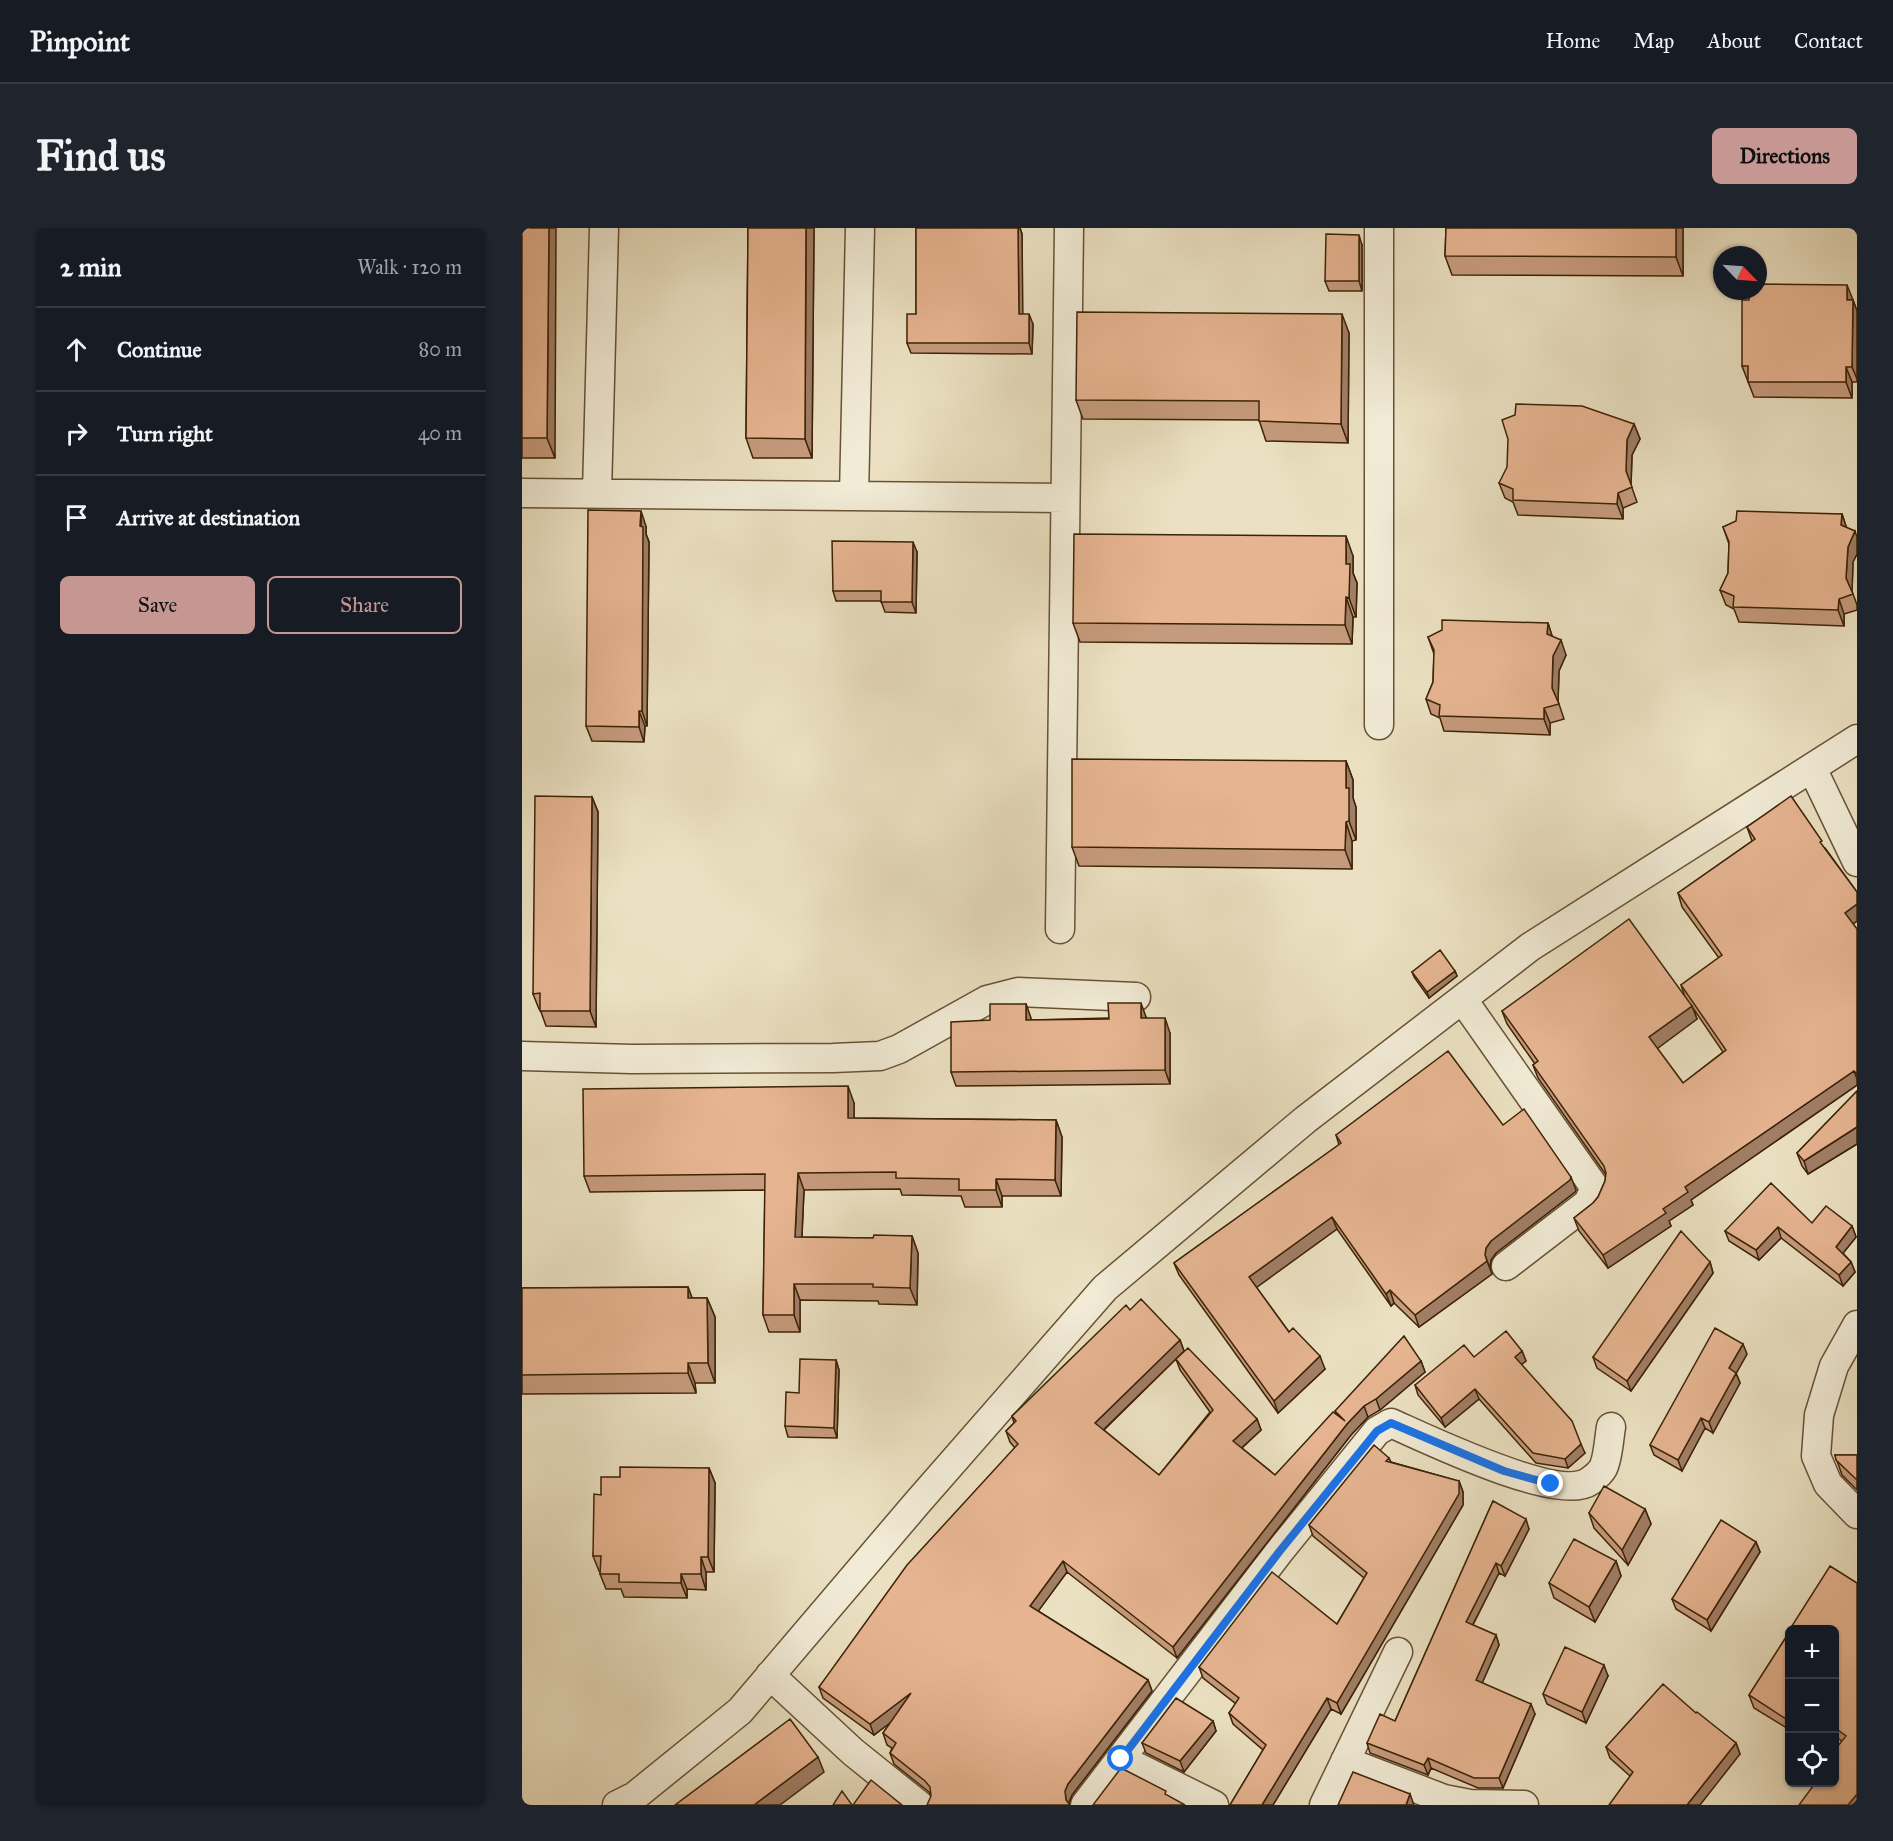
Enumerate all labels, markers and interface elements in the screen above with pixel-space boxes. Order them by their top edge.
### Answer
text: Pinpoint [30,24,130,59]
text: Home [1545,28,1600,54]
text: Map [1633,28,1674,54]
text: About [1707,28,1761,54]
text: Contact [1794,28,1863,54]
button: Directions [1712,128,1857,184]
text: Find us [36,130,166,182]
north arrow [1713,246,1767,300]
text: 2 min [60,251,121,283]
text: Walk · 120 m [357,255,462,279]
icon: ahead [60,333,93,366]
text: Continue [117,336,202,363]
text: 80 m [419,337,462,361]
icon: right [60,417,93,450]
text: Turn right [117,420,213,447]
text: 40 m [418,421,462,445]
icon: arrive [60,501,93,534]
text: Arrive at destination [117,504,300,531]
button: Save [60,576,255,634]
button: Share [267,576,462,634]
route end [1537,1470,1563,1496]
map controls [1785,1625,1839,1787]
button: + [1785,1625,1839,1679]
button: − [1785,1679,1839,1733]
button: locate [1785,1733,1839,1787]
route start [1107,1745,1133,1771]

